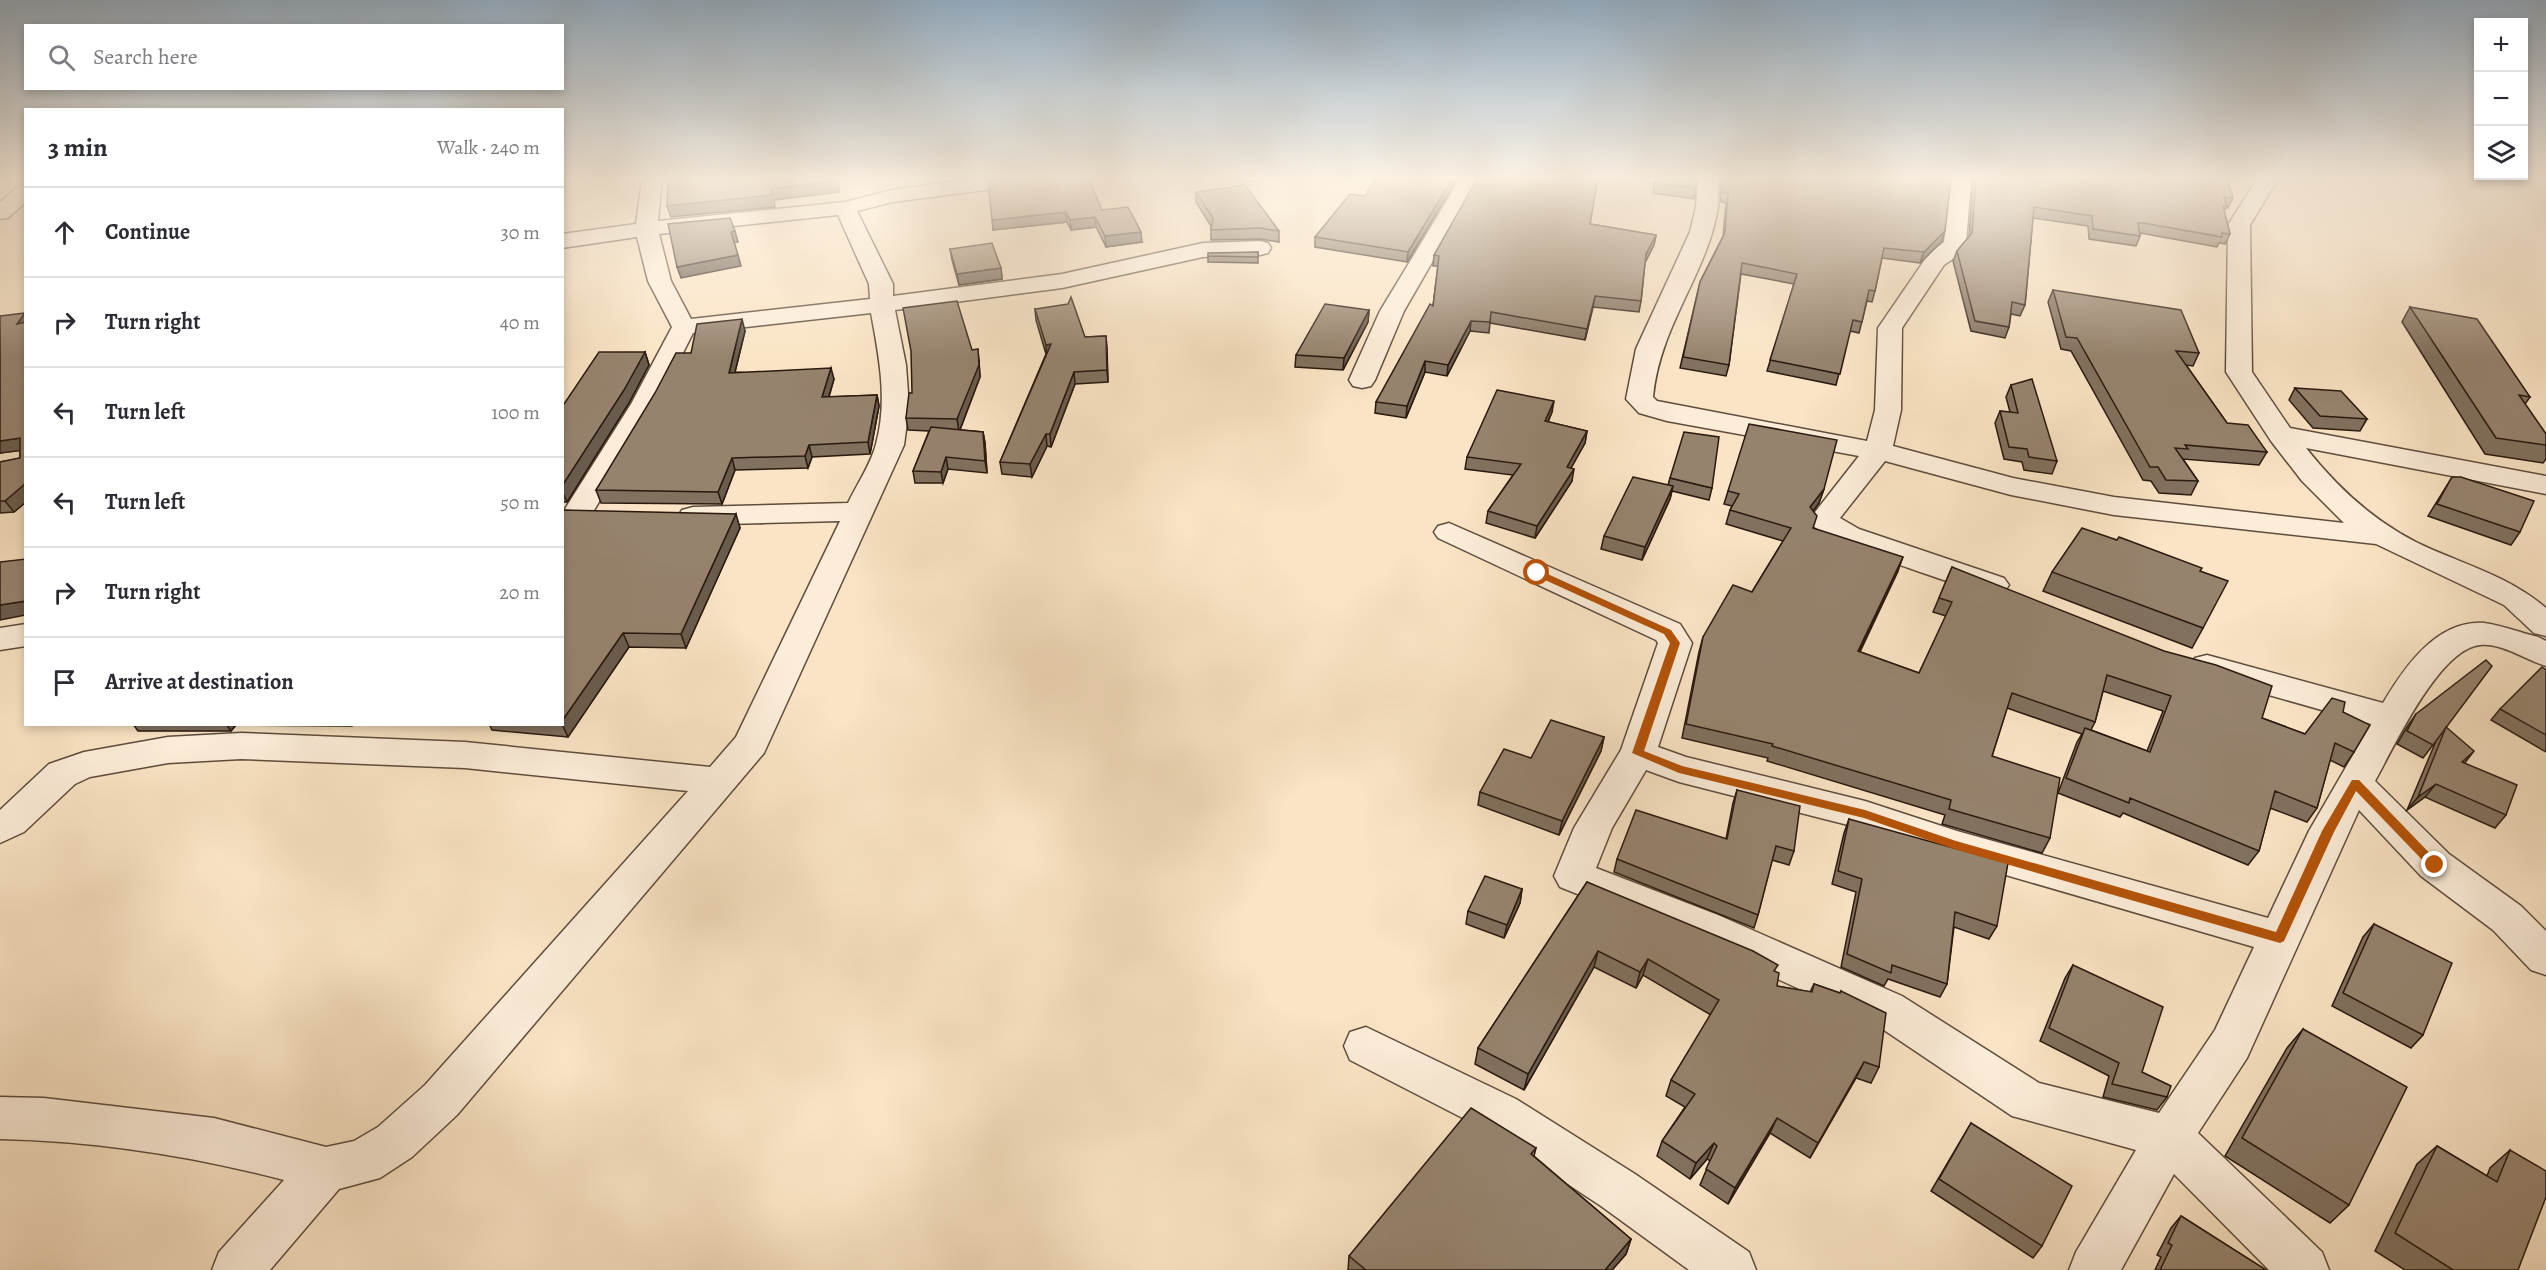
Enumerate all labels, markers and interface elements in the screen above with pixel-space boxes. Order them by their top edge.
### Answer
map controls [2474,18,2528,180]
button: + [2474,18,2528,72]
search box [24,24,564,90]
icon: search [45,41,78,74]
text: Search here [93,42,198,72]
button: − [2474,72,2528,126]
button: layers [2474,126,2528,180]
text: 3 min [48,130,108,165]
text: Walk · 240 m [437,134,540,161]
icon: ahead [48,216,81,249]
text: Continue [105,217,190,247]
text: 30 m [500,219,540,246]
icon: right [48,306,81,339]
text: Turn right [105,307,201,337]
text: 40 m [500,309,540,336]
icon: left [48,396,81,429]
text: Turn left [105,397,185,427]
text: 100 m [491,399,540,426]
icon: left [48,486,81,519]
text: Turn left [105,487,185,517]
text: 50 m [500,489,540,516]
route start [1523,559,1549,585]
icon: right [48,576,81,609]
text: Turn right [105,577,201,607]
text: 20 m [499,579,540,606]
icon: arrive [48,666,81,699]
text: Arrive at destination [105,667,294,697]
route end [2421,851,2447,877]

